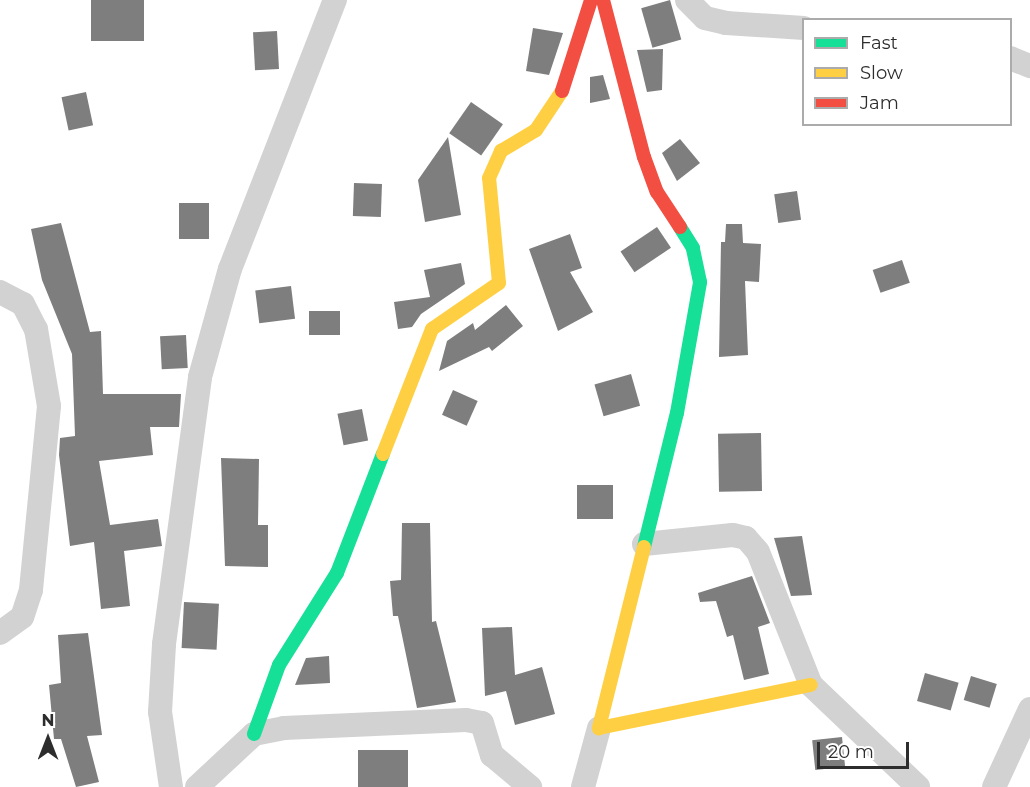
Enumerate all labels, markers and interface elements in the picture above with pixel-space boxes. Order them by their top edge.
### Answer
legend [802,18,1012,126]
text: Fast [860,32,898,54]
text: Slow [860,62,903,84]
text: Jam [860,92,899,114]
north arrow [18,709,78,769]
text: N [42,711,54,730]
scale bar [820,730,912,768]
text: 20 m [828,741,874,763]

